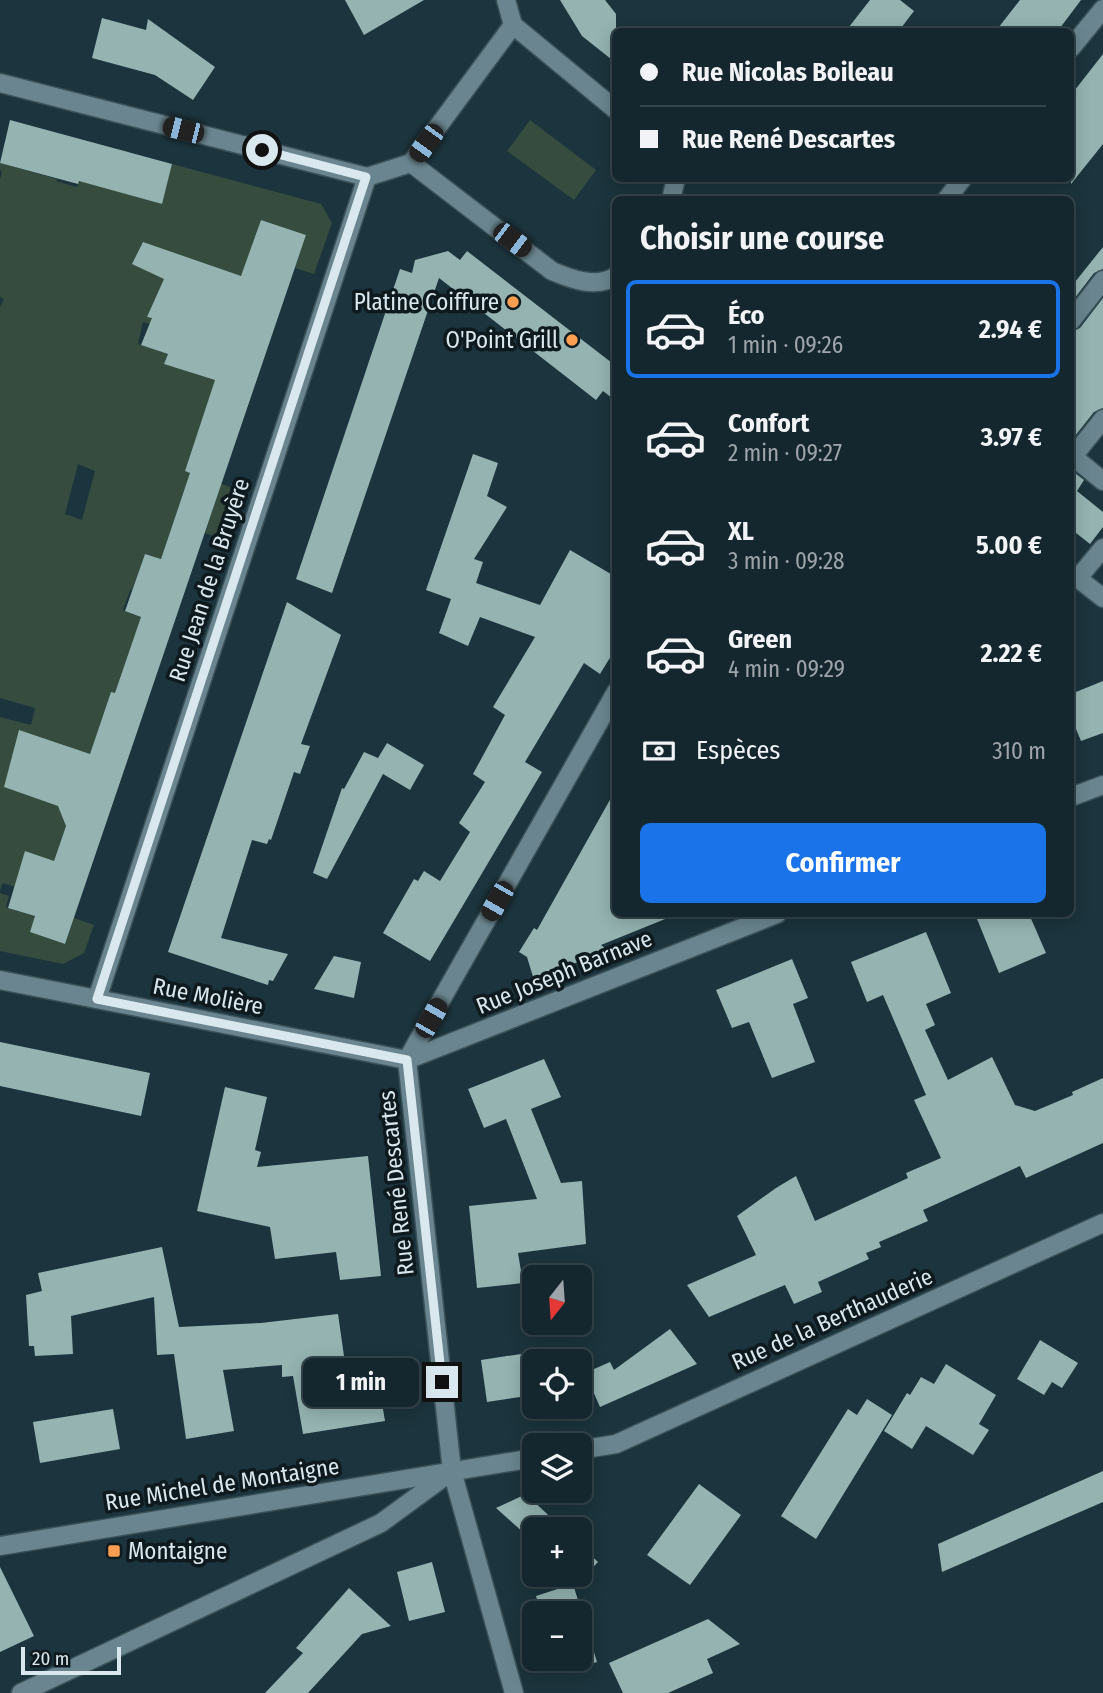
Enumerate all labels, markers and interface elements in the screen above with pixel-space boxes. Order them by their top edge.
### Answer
text: Rue Nicolas Boileau [682,57,894,88]
car [161,115,206,145]
car [406,120,447,166]
text: Rue René Descartes [682,124,895,155]
route start [246,134,278,166]
car [489,219,536,261]
text: Choisir une course [640,219,884,257]
place label: Platine Coiffure [354,288,499,316]
marker: Platine Coiffure [505,294,521,310]
icon: car [644,298,707,361]
text: Éco [728,300,765,331]
text: 2.94 € [979,314,1042,345]
place label: O'Point Grill [445,326,558,354]
text: 1 min · 09:26 [728,331,843,359]
marker: O'Point Grill [564,332,580,348]
icon: car [644,406,707,469]
text: Confort [728,408,809,439]
text: 3.97 € [981,422,1042,453]
text: 2 min · 09:27 [728,439,842,467]
street label: Rue Jean de la Bruyère [163,475,255,685]
icon: car [644,514,707,577]
text: XL [728,516,754,547]
text: 5.00 € [976,530,1042,561]
text: 3 min · 09:28 [728,547,845,575]
icon: car [644,622,707,685]
text: Green [728,624,792,655]
text: 2.22 € [981,638,1042,669]
text: 4 min · 09:29 [728,655,845,683]
icon: cash [640,732,678,770]
text: Espèces [696,735,780,766]
text: 310 m [992,737,1046,765]
button: Confirmer [640,823,1046,903]
car [478,878,517,924]
street label: Rue Joseph Barnave [472,924,656,1020]
street label: Rue Molière [150,972,266,1020]
car [412,995,451,1041]
street label: Rue René Descartes [372,1089,420,1277]
street label: Rue de la Berthauderie [727,1262,937,1376]
north arrow [522,1265,592,1335]
map controls [522,1265,592,1671]
button: locate [522,1349,592,1419]
callout: 1 min [302,1358,418,1406]
route end [426,1366,458,1398]
text: 1 min [336,1368,386,1396]
button: layers [522,1433,592,1503]
street label: Rue Michel de Montaigne [103,1452,341,1516]
button: + [522,1517,592,1587]
place label: Montaigne [128,1537,227,1565]
marker: Montaigne [106,1543,122,1559]
button: − [522,1601,592,1671]
scale bar [21,1644,121,1676]
text: 20 m [32,1647,69,1670]

